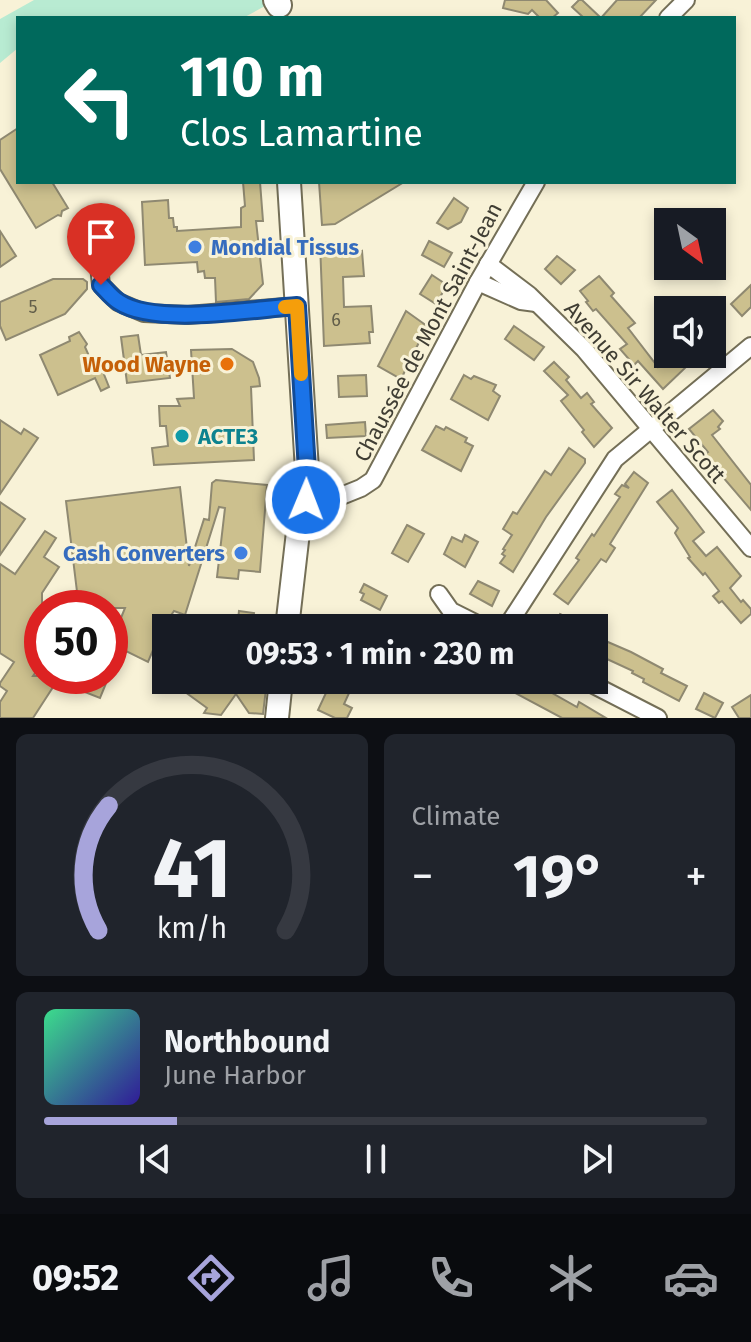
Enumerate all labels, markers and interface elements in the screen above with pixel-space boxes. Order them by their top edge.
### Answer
text: 110 m [180,44,324,111]
icon: left [48,48,152,152]
text: Clos Lamartine [180,112,423,156]
street label: Chaussée de Mont Saint-Jean [348,198,508,466]
pin [67,203,135,285]
north arrow [654,208,726,280]
map controls [654,208,726,368]
icon: arrive [79,215,123,259]
place label: Mondial Tissus [211,234,360,261]
marker: Mondial Tissus [186,238,204,256]
house number: 5 [28,296,38,318]
street label: Avenue Sir Walter Scott [559,296,731,488]
button: sound [654,296,726,368]
house number: 6 [331,309,341,331]
place label: Wood Wayne [83,351,211,378]
marker: Wood Wayne [218,355,236,373]
place label: ACTE3 [197,423,258,450]
marker: ACTE3 [173,427,191,445]
position arrow [264,458,348,542]
place label: Cash Converters [63,540,225,567]
marker: Cash Converters [232,544,250,562]
speed limit sign: 50 [24,590,128,694]
text: 09:53 · 1 min · 230 m [246,636,514,672]
text: Climate [412,801,500,832]
text: 41 [152,819,232,919]
text: 19° [513,841,606,913]
text: − [412,850,434,903]
text: + [685,850,707,903]
text: km/h [156,911,227,946]
text: Northbound [164,1024,330,1060]
text: June Harbor [164,1060,306,1091]
icon: previous [133,1137,177,1181]
icon: pause [354,1137,398,1181]
icon: next [575,1137,619,1181]
icon: directions [183,1250,239,1306]
icon: music [303,1250,359,1306]
icon: phone [423,1250,479,1306]
icon: climate [543,1250,599,1306]
icon: car [663,1250,719,1306]
text: 09:52 [32,1256,119,1300]

